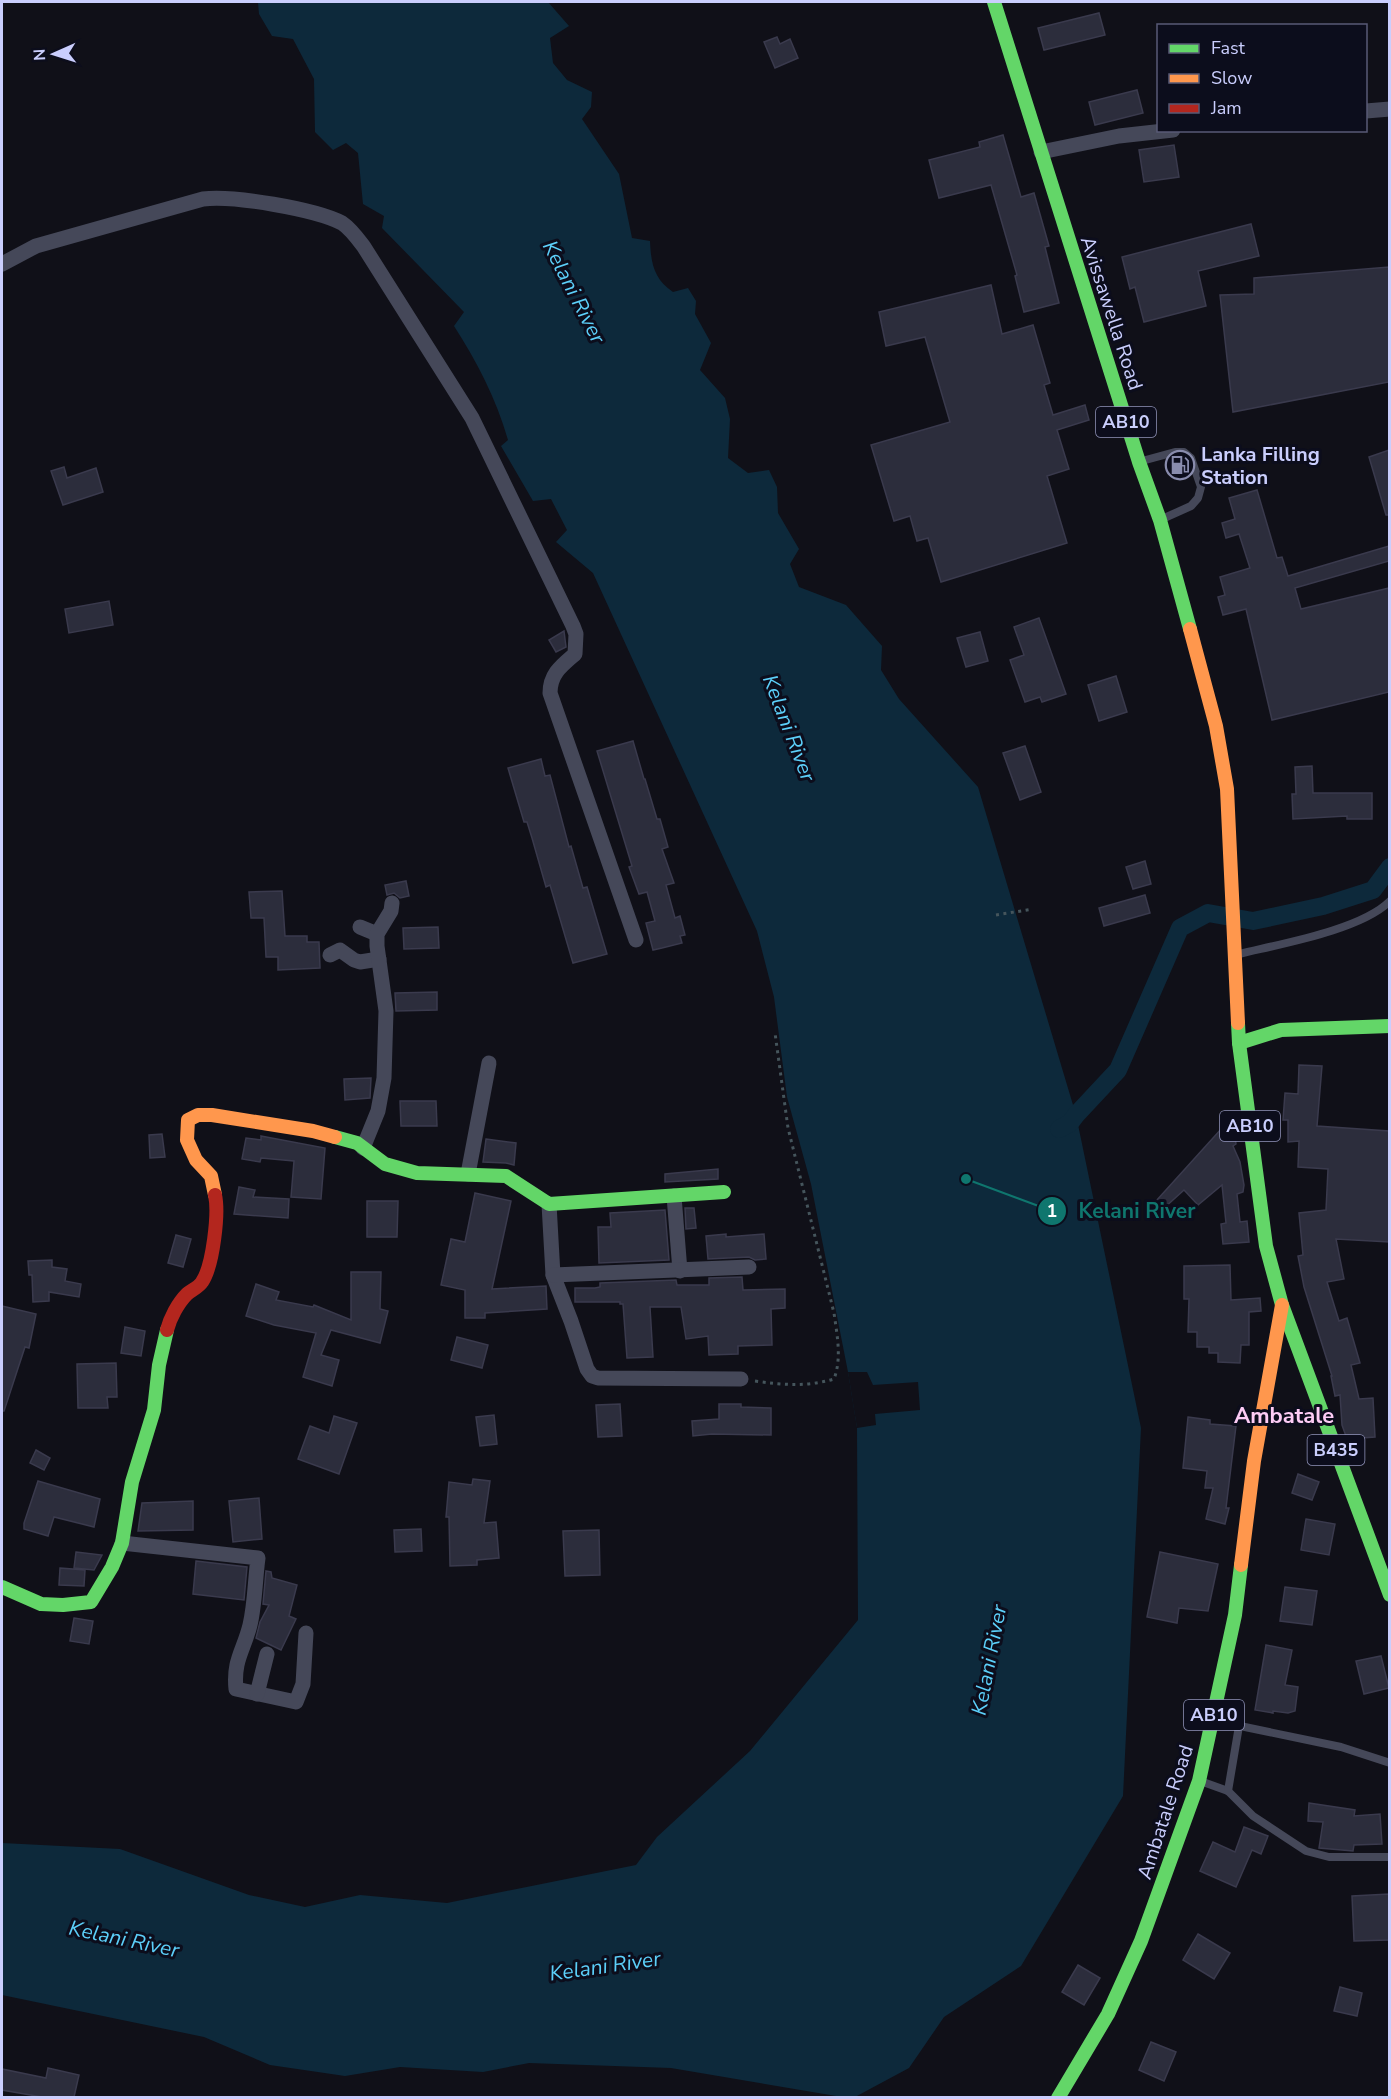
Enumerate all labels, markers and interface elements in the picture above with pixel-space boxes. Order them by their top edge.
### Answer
north arrow [24,24,84,84]
legend [1157,24,1367,132]
text: Fast [1211,36,1246,60]
text: N [29,48,51,61]
text: Slow [1211,66,1252,90]
text: Jam [1210,96,1242,120]
street label: Avissawella Road [1074,233,1149,393]
water label: Kelani River [536,236,612,349]
road number: AB10 [1096,407,1156,437]
place label: Lanka Filling Station [1201,441,1320,491]
fuel station icon: Lanka Filling Station [1164,449,1196,481]
water label: Kelani River [756,671,822,786]
road number: AB10 [1220,1111,1280,1141]
callout: Kelani River [1037,1191,1208,1230]
text: Kelani River [1079,1197,1196,1225]
text: 1 [1047,1199,1057,1223]
district label: Ambatale [1234,1401,1334,1431]
road number: B435 [1308,1435,1364,1465]
water label: Kelani River [965,1602,1014,1718]
road number: AB10 [1184,1700,1244,1730]
street label: Ambatale Road [1131,1742,1200,1883]
water label: Kelani River [66,1914,182,1964]
water label: Kelani River [548,1944,663,1988]

